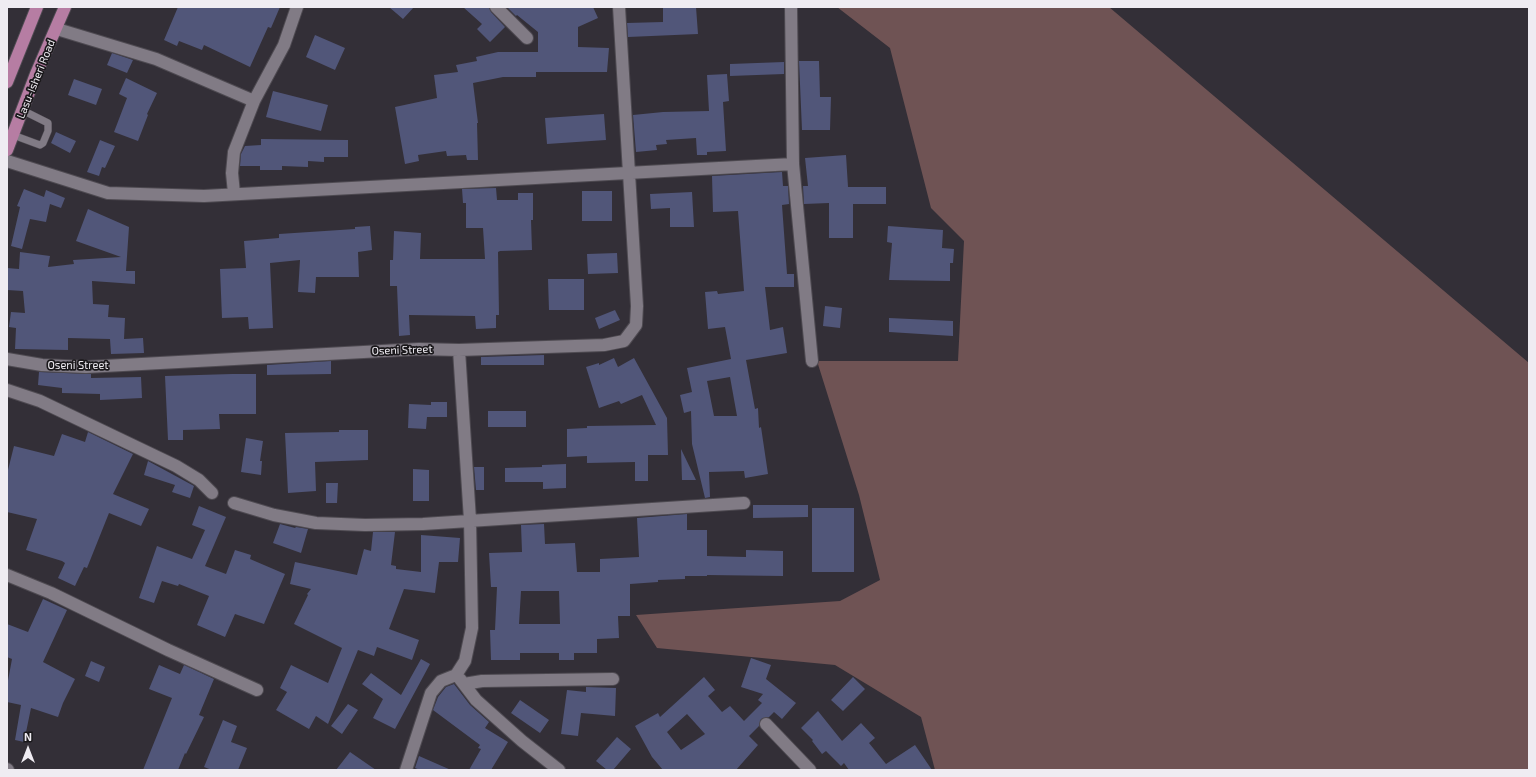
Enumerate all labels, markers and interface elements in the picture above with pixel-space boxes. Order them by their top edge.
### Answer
street label: Lasu-Isheri Road [14,38,58,120]
street label: Oseni Street [371,342,433,358]
street label: Oseni Street [48,358,108,372]
north arrow [8,729,48,769]
text: N [24,730,32,743]

